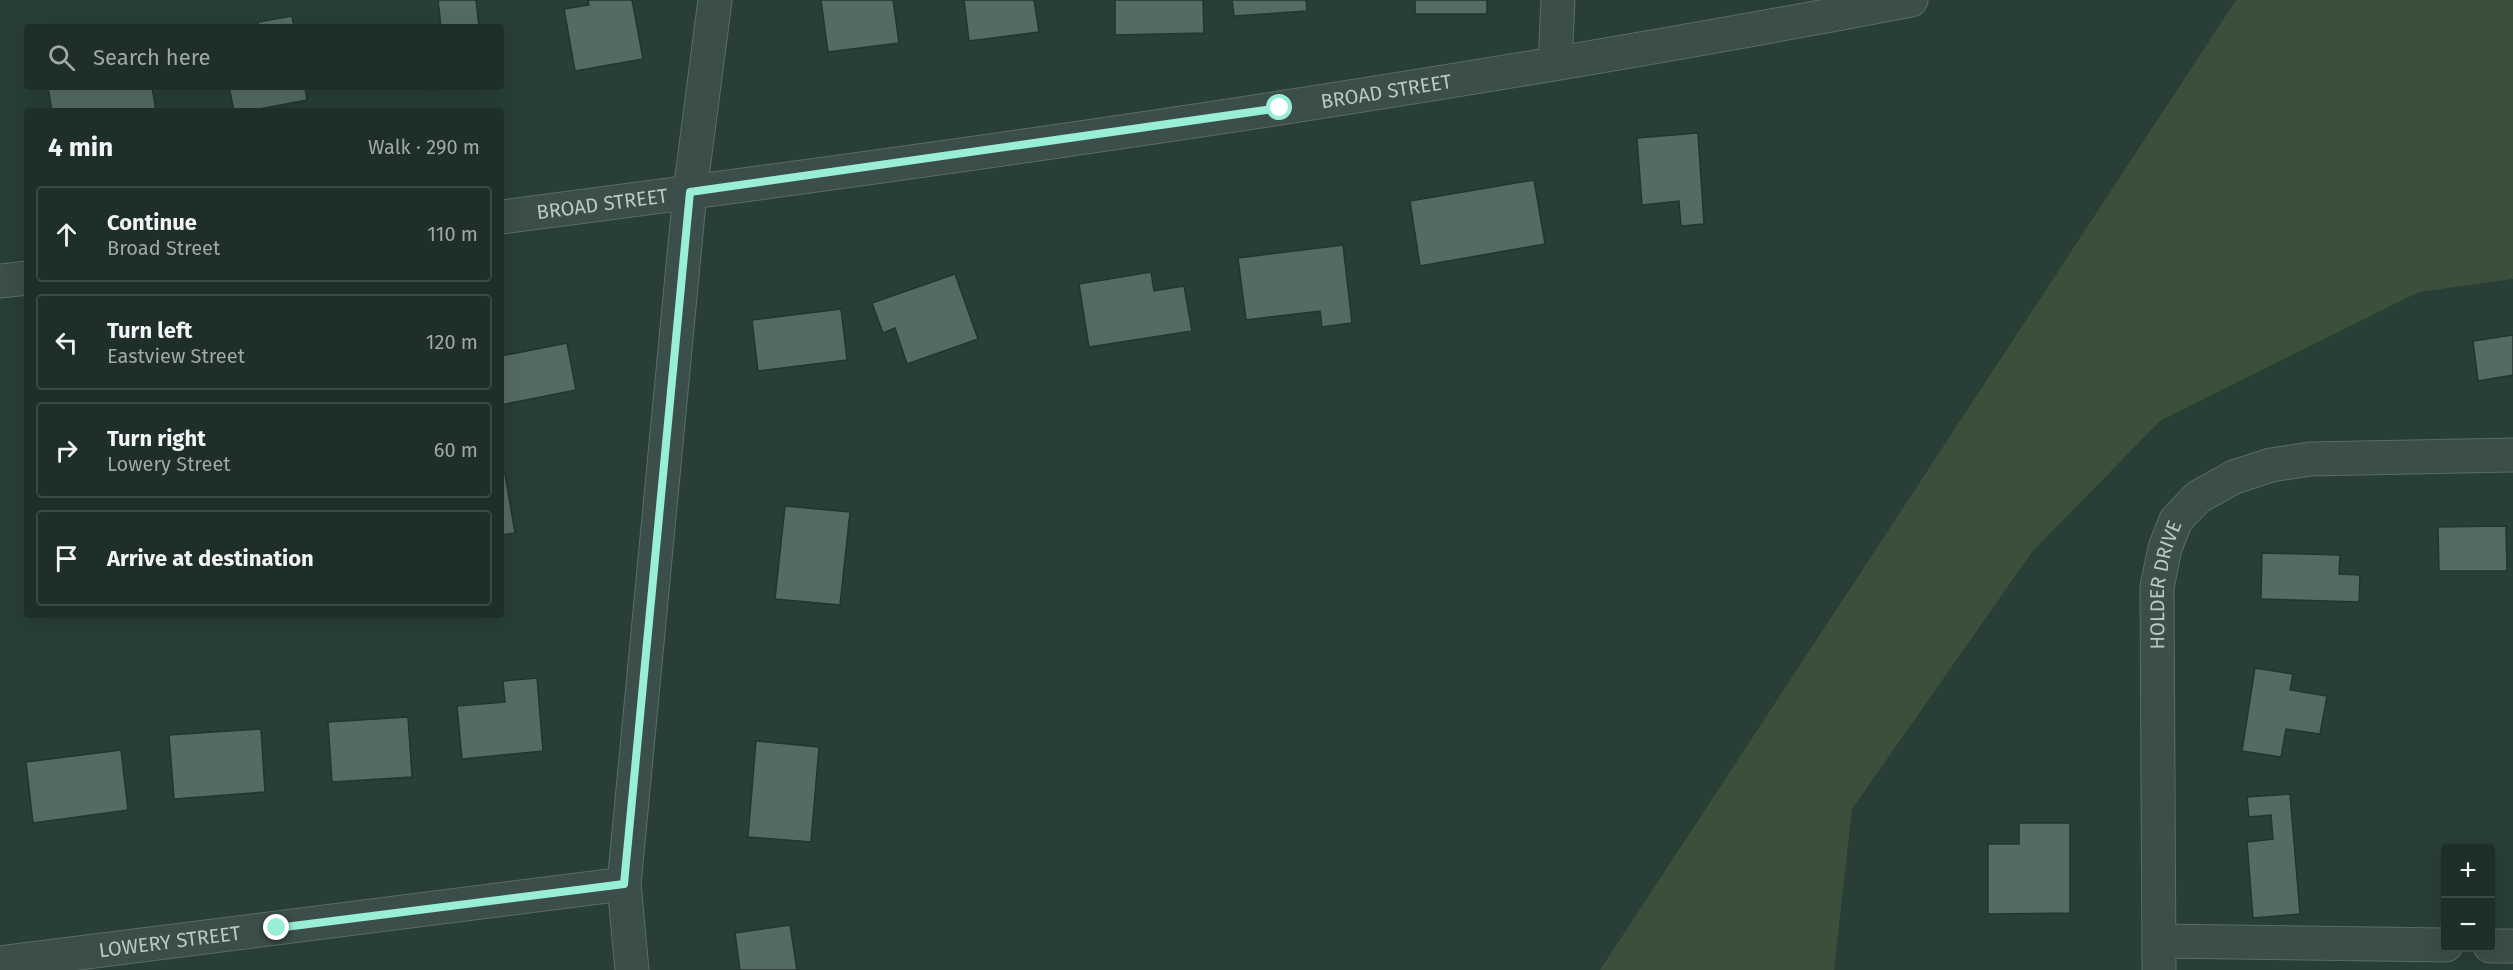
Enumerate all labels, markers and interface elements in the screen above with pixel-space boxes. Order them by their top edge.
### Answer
search box [24,24,504,90]
icon: search [45,41,78,74]
text: Search here [93,44,211,71]
street label: BROAD STREET [1319,69,1454,114]
route start [1266,94,1292,120]
text: 4 min [48,132,113,163]
text: Walk · 290 m [368,135,480,159]
street label: BROAD STREET [535,183,670,224]
text: Continue [107,209,197,236]
icon: ahead [50,218,83,251]
text: 110 m [427,222,478,246]
text: Broad Street [107,236,220,260]
text: Turn left [107,317,192,344]
icon: left [50,326,83,359]
text: 120 m [426,330,478,354]
text: Eastview Street [107,344,245,368]
text: Turn right [107,425,206,452]
icon: right [50,434,83,467]
text: 60 m [434,438,478,462]
text: Lowery Street [107,452,231,476]
street label: HOLDER DRIVE [2145,517,2187,650]
icon: arrive [50,542,83,575]
text: Arrive at destination [107,545,314,572]
map controls [2441,844,2495,952]
button: + [2441,844,2495,898]
button: − [2441,898,2495,952]
route end [263,914,289,940]
street label: LOWERY STREET [97,921,243,962]

